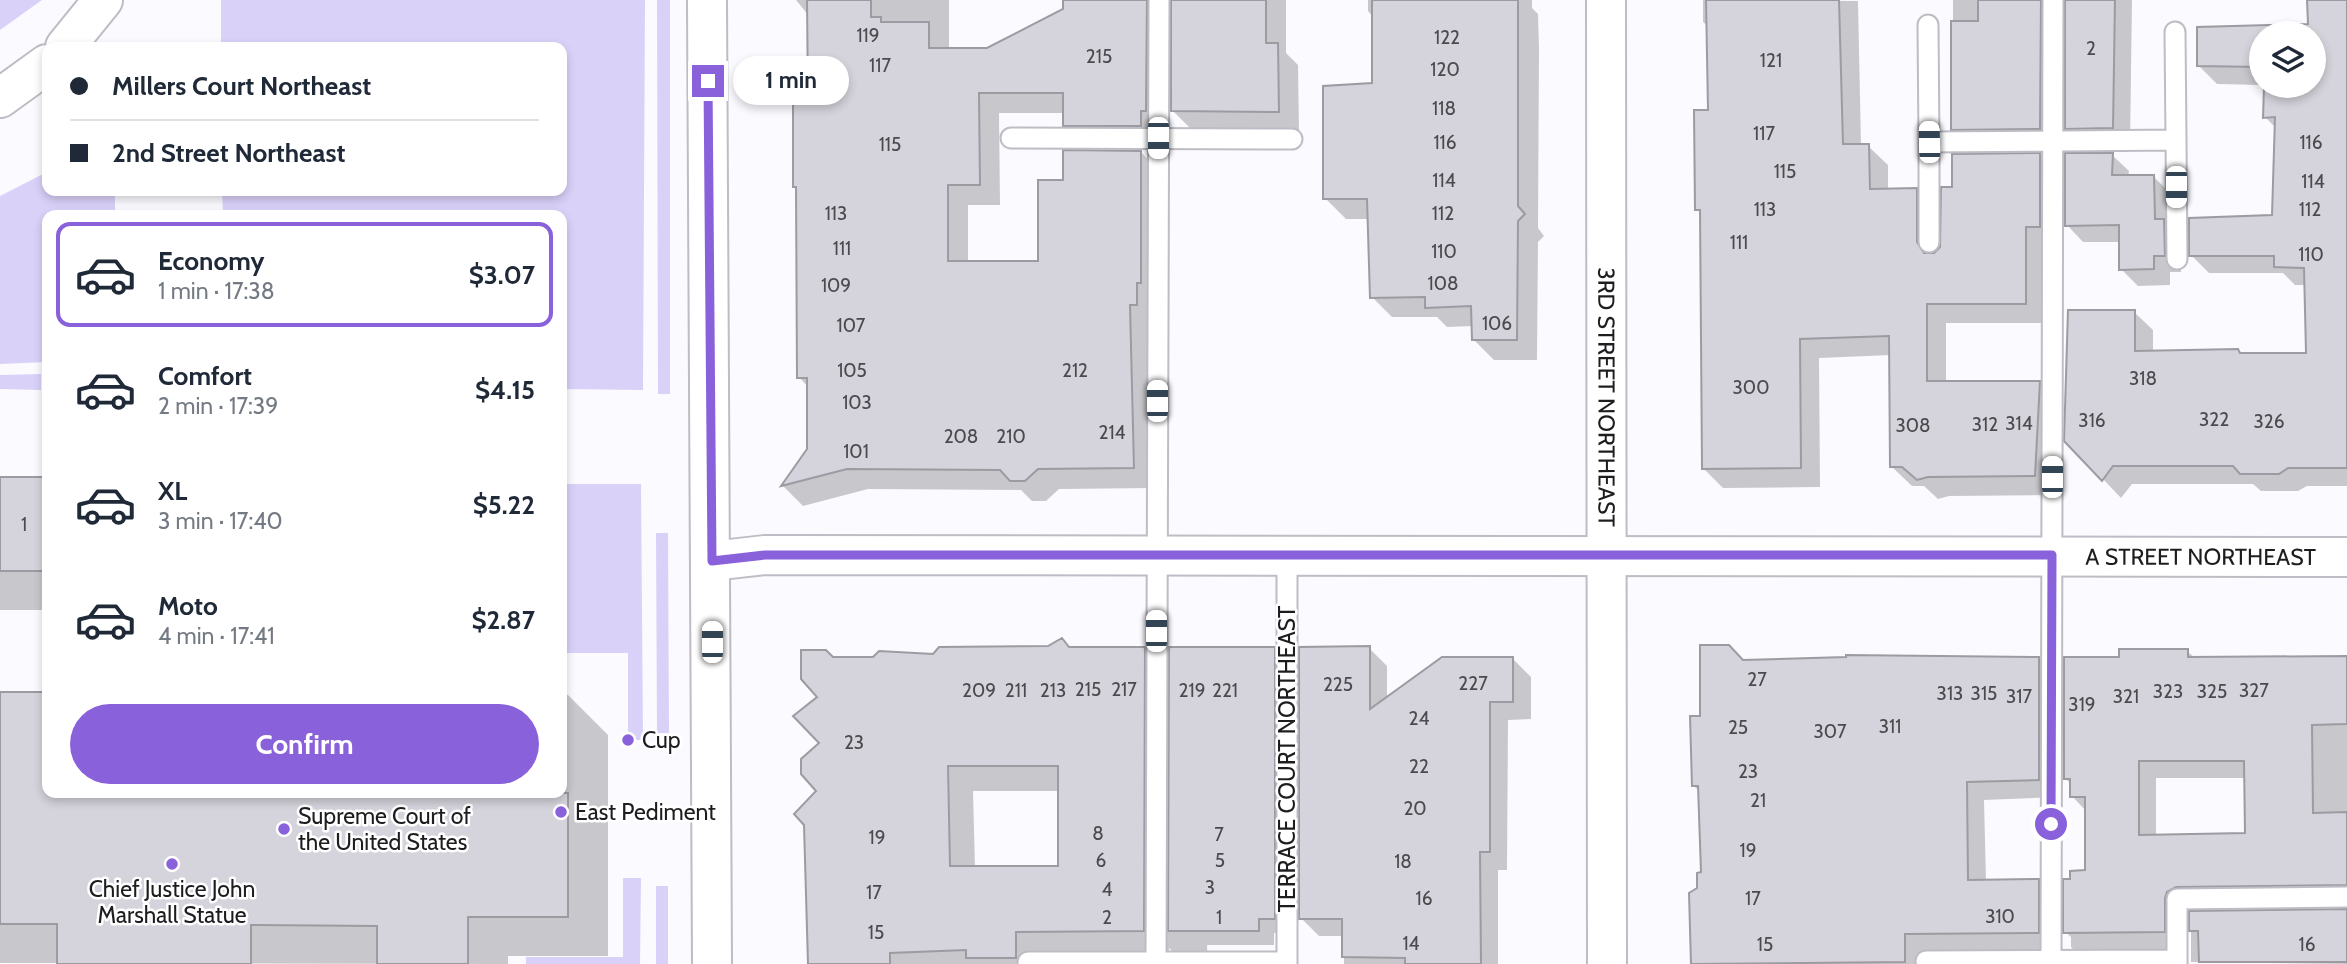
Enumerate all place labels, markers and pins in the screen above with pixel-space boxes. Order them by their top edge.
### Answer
place label: Cup [642,726,681,754]
marker: Cup [620,732,636,748]
place label: East Pediment [575,798,716,826]
place label: Supreme Court of the United States [298,802,471,856]
marker: East Pediment [553,804,569,820]
marker: Supreme Court of the United States [276,821,292,837]
marker: Chief Justice John Marshall Statue [164,856,180,872]
place label: Chief Justice John Marshall Statue [89,875,255,929]

